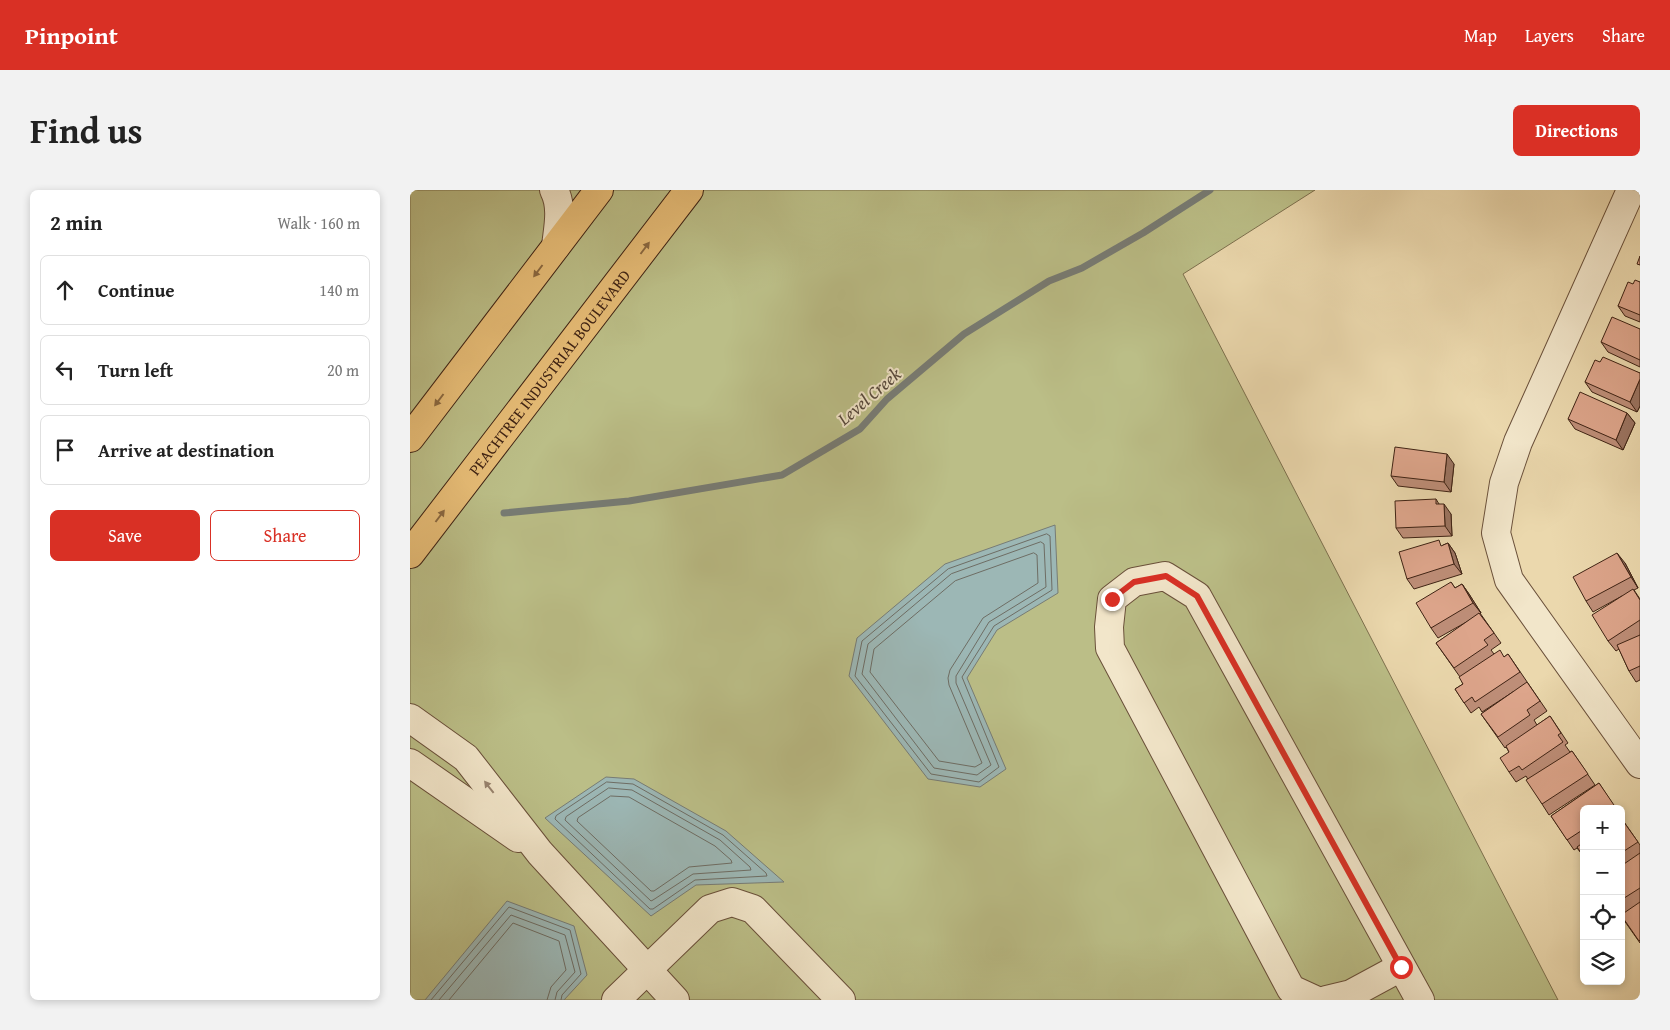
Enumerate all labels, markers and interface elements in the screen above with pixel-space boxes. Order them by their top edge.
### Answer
text: Pinpoint [25,18,118,53]
text: Map [1464,22,1497,49]
text: Layers [1525,22,1574,49]
text: Share [1602,22,1645,49]
text: Find us [30,105,143,156]
button: Directions [1513,105,1640,156]
text: 2 min [50,207,102,238]
text: Walk · 160 m [277,211,360,235]
one-way arrow [639,242,650,255]
street label: PEACHTREE INDUSTRIAL BOULEVARD [463,264,636,480]
one-way arrow [533,264,543,278]
icon: ahead [51,276,79,304]
text: Continue [98,276,175,304]
text: 140 m [319,278,359,302]
icon: left [51,356,79,384]
text: Turn left [98,356,173,384]
text: 20 m [327,358,359,382]
water label: Level Creek [830,360,907,432]
one-way arrow [434,393,445,406]
icon: arrive [51,436,79,464]
text: Arrive at destination [98,436,274,464]
button: Save [50,510,200,561]
button: Share [210,510,360,561]
one-way arrow [434,510,445,523]
route end [1101,588,1124,611]
one-way arrow [483,781,494,794]
map controls [1580,805,1625,985]
button: + [1580,805,1625,850]
button: − [1580,850,1625,895]
button: locate [1580,895,1625,940]
button: layers [1580,940,1625,985]
route start [1390,956,1413,979]

